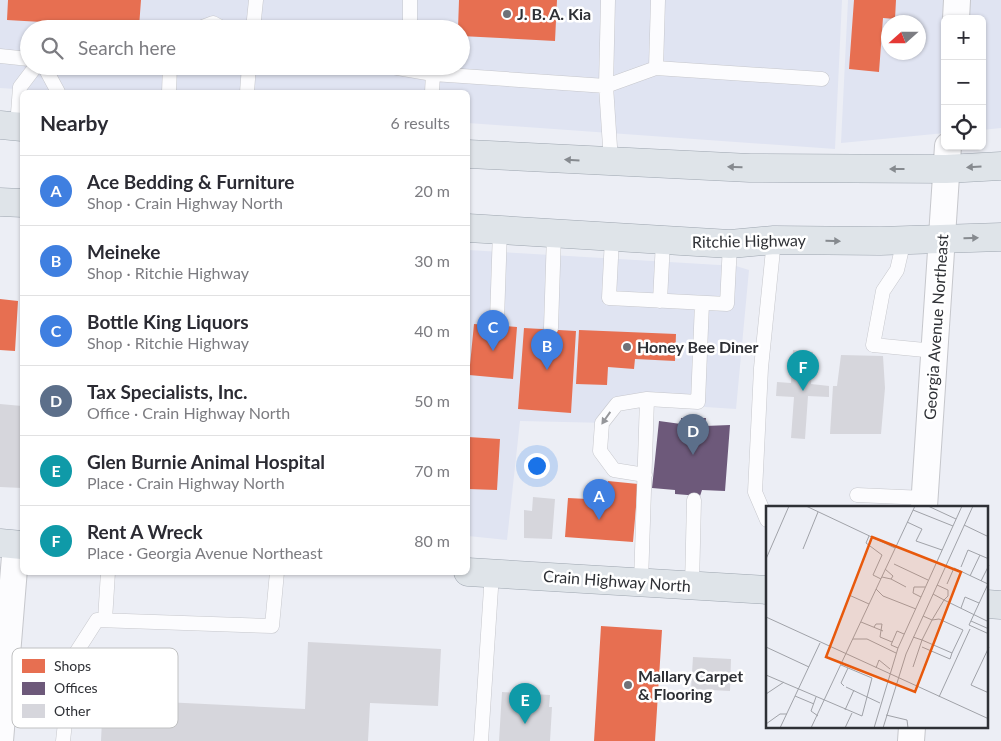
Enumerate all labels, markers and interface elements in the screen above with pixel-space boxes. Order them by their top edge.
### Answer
place label: J. B. A. Kia [517,4,591,23]
marker: J. B. A. Kia [501,8,513,20]
north arrow [881,15,926,60]
map controls [941,15,986,150]
button: + [941,15,986,60]
search box [20,20,470,75]
icon: search [38,34,66,62]
text: Search here [78,36,176,59]
button: − [941,60,986,105]
button: locate [941,105,986,150]
text: Nearby [40,110,108,135]
text: 6 results [390,113,450,132]
one-way arrow [564,156,580,164]
one-way arrow [727,163,743,171]
one-way arrow [965,164,981,172]
one-way arrow [889,165,905,173]
text: Ace Bedding & Furniture [87,170,295,193]
text: A [50,181,62,200]
text: 20 m [414,181,450,200]
text: Shop · Crain Highway North [87,193,283,212]
street label: Ritchie Highway [692,230,807,251]
street label: Georgia Avenue Northeast [920,233,951,420]
one-way arrow [964,233,980,241]
one-way arrow [825,237,841,245]
text: Meineke [87,240,160,263]
text: B [51,251,61,270]
text: 30 m [414,251,450,270]
text: Shop · Ritchie Highway [87,263,249,282]
text: Bottle King Liquors [87,310,249,333]
pin: C [477,310,509,351]
text: C [51,321,61,340]
text: 40 m [414,321,450,340]
pin: B [531,329,563,370]
text: Shop · Ritchie Highway [87,333,249,352]
place label: Honey Bee Diner [637,337,759,356]
marker: Honey Bee Diner [621,341,633,353]
pin: F [787,350,819,391]
text: Tax Specialists, Inc. [87,380,248,403]
text: D [50,391,62,410]
text: 50 m [414,391,450,410]
text: Office · Crain Highway North [87,403,290,422]
one-way arrow [601,411,611,425]
pin: D [677,414,709,455]
text: Glen Burnie Animal Hospital [87,450,325,473]
your location [524,453,550,479]
text: E [51,461,61,480]
text: 70 m [414,461,450,480]
text: Place · Crain Highway North [87,473,285,492]
pin: A [583,479,615,520]
inset map [766,506,988,728]
text: Rent A Wreck [87,520,203,543]
text: F [51,531,61,550]
text: 80 m [414,531,450,550]
text: Place · Georgia Avenue Northeast [87,543,323,562]
street label: Crain Highway North [543,566,692,595]
legend [12,648,178,728]
text: Shops [54,657,91,674]
place label: Mallary Carpet & Flooring [638,666,743,703]
text: Offices [54,679,98,696]
marker: Mallary Carpet & Flooring [622,679,634,691]
pin: E [509,683,541,724]
text: Other [54,702,91,719]

